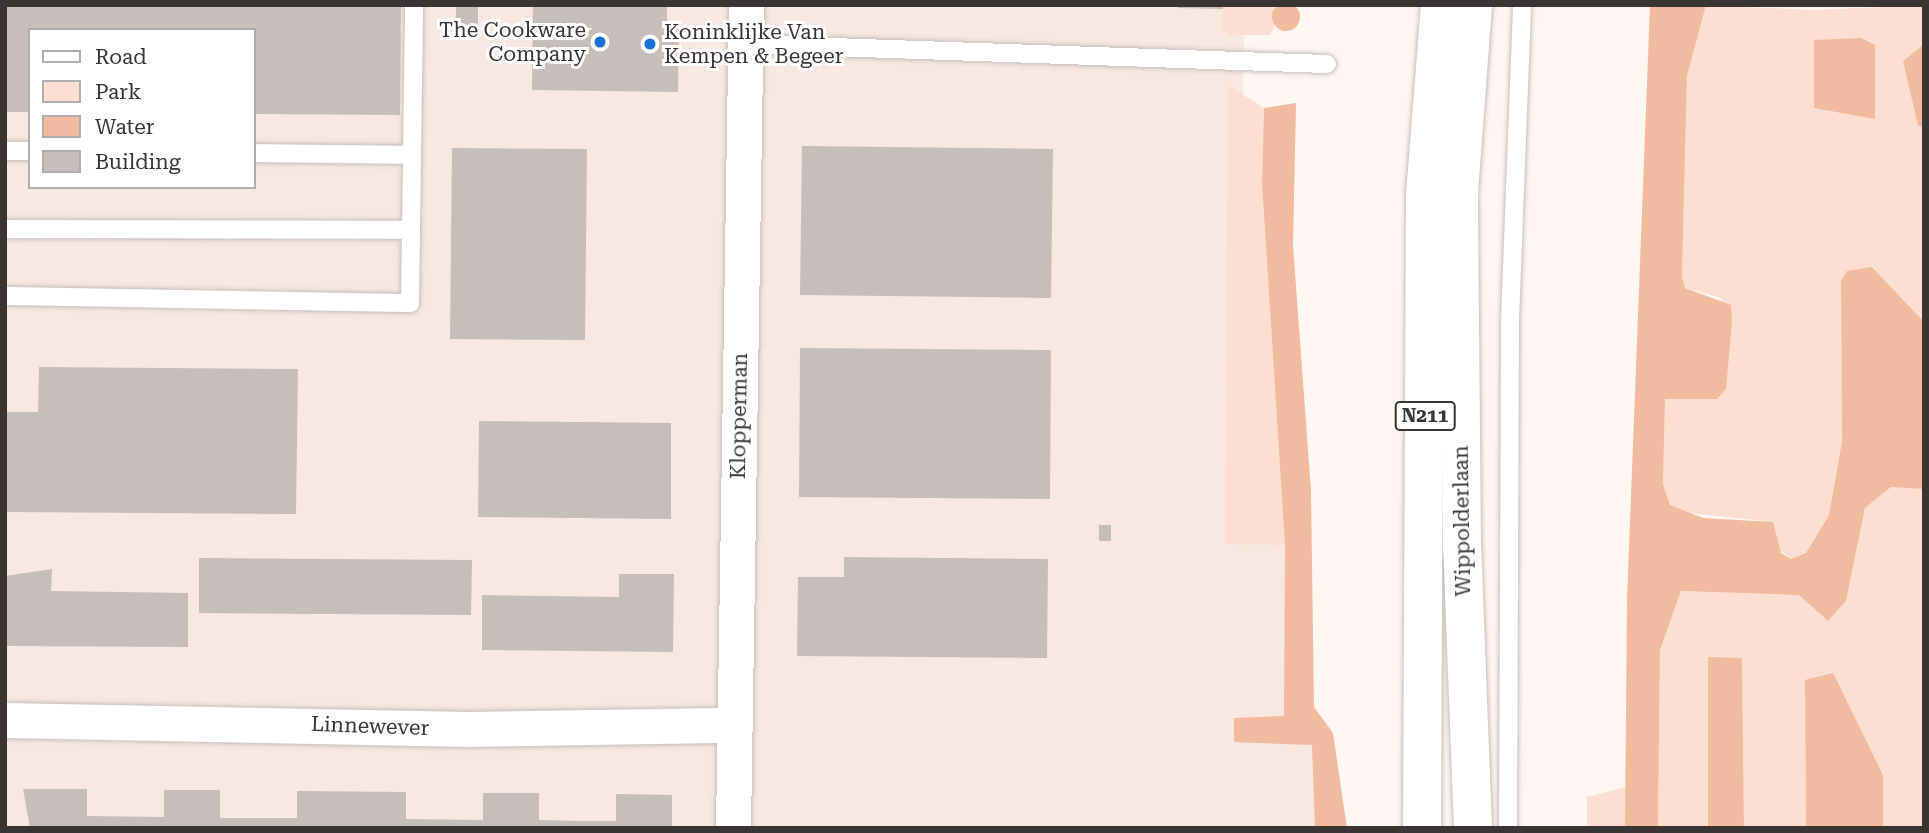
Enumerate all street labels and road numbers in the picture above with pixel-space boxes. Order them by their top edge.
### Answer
street label: Klopperman [725,353,753,479]
road number: N211 [1394,400,1456,432]
street label: Wippolderlaan [1448,445,1476,597]
street label: Linnewever [310,711,430,741]

